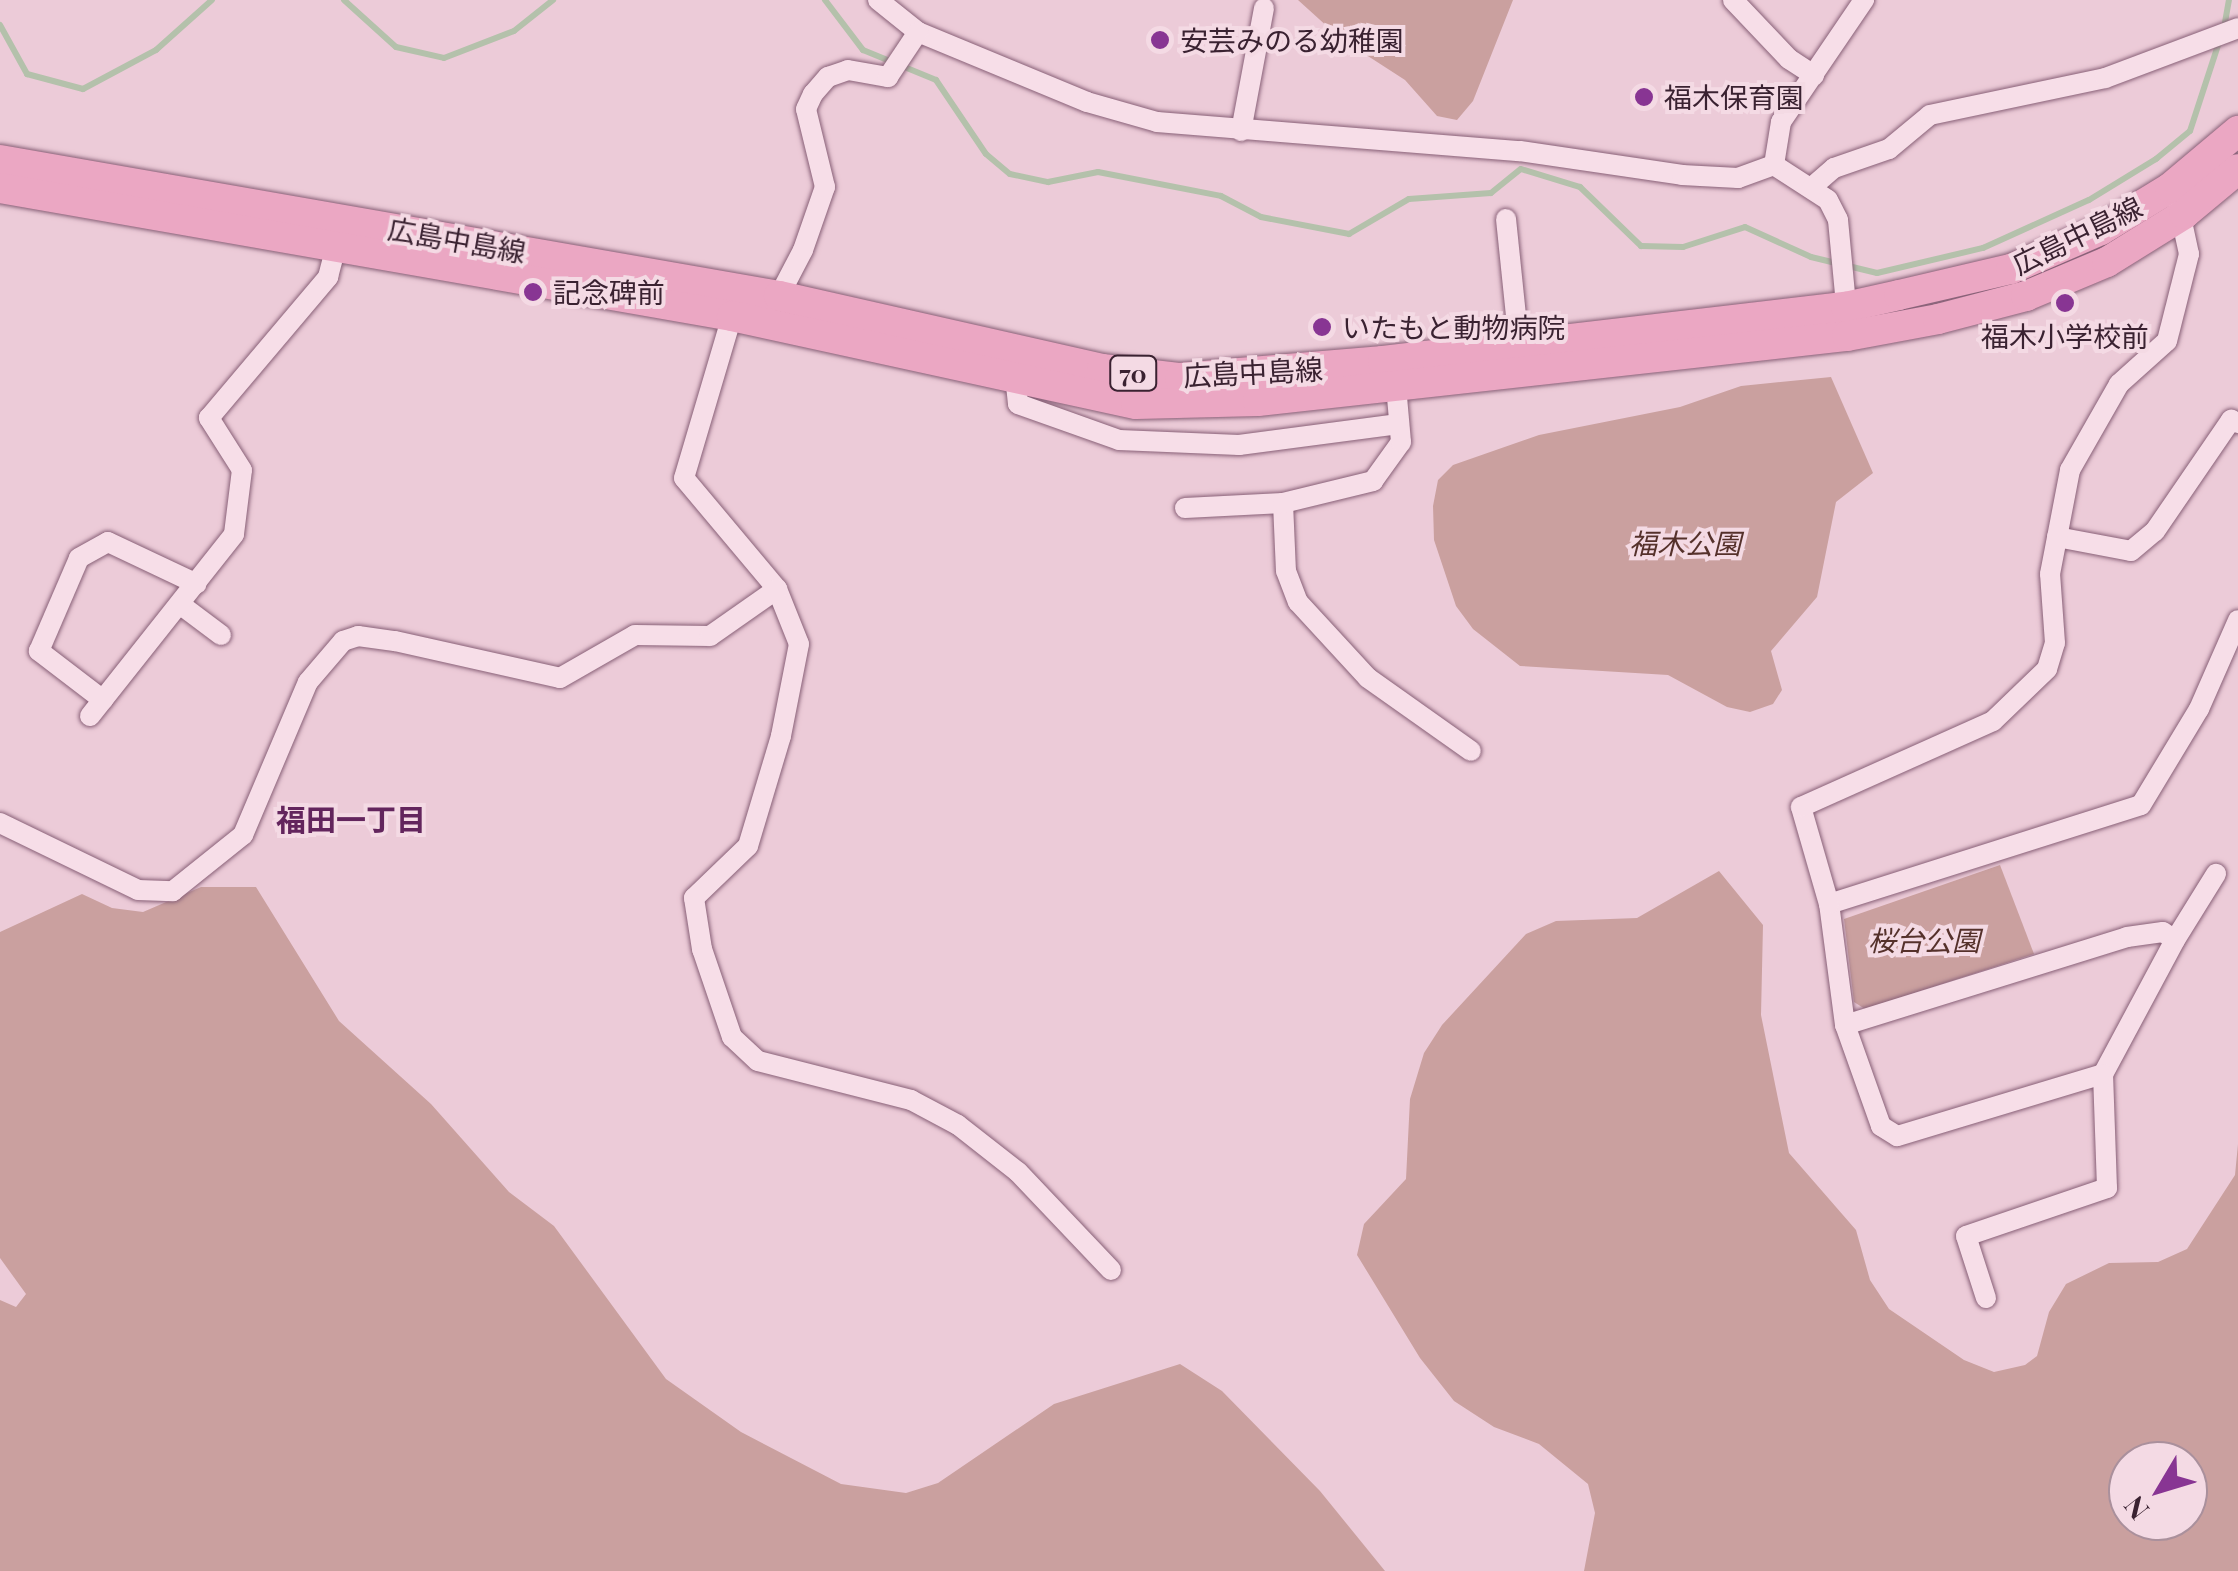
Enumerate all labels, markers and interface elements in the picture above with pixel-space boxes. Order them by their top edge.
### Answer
place label: 安芸みのる幼稚園 [1180,23,1404,57]
marker: 安芸みのる幼稚園 [1149,29,1171,51]
place label: 福木保育園 [1664,80,1804,114]
marker: 福木保育園 [1633,86,1655,108]
street label: 広島中島線 [2007,189,2147,281]
street label: 広島中島線 [385,211,529,269]
place label: 記念碑前 [553,275,665,309]
marker: 記念碑前 [522,281,544,303]
marker: 福木小学校前 [2054,292,2076,314]
place label: いたもと動物病院 [1342,310,1566,344]
marker: いたもと動物病院 [1311,316,1333,338]
place label: 福木小学校前 [1981,319,2149,353]
street label: 広島中島線 [1182,352,1324,392]
road number: 70 [1108,353,1158,393]
park label: 福木公園 [1629,526,1741,560]
district label: 福田一丁目 [276,801,426,837]
park label: 桜台公園 [1868,923,1980,957]
north arrow [2108,1441,2208,1541]
text: N [2115,1489,2156,1528]

